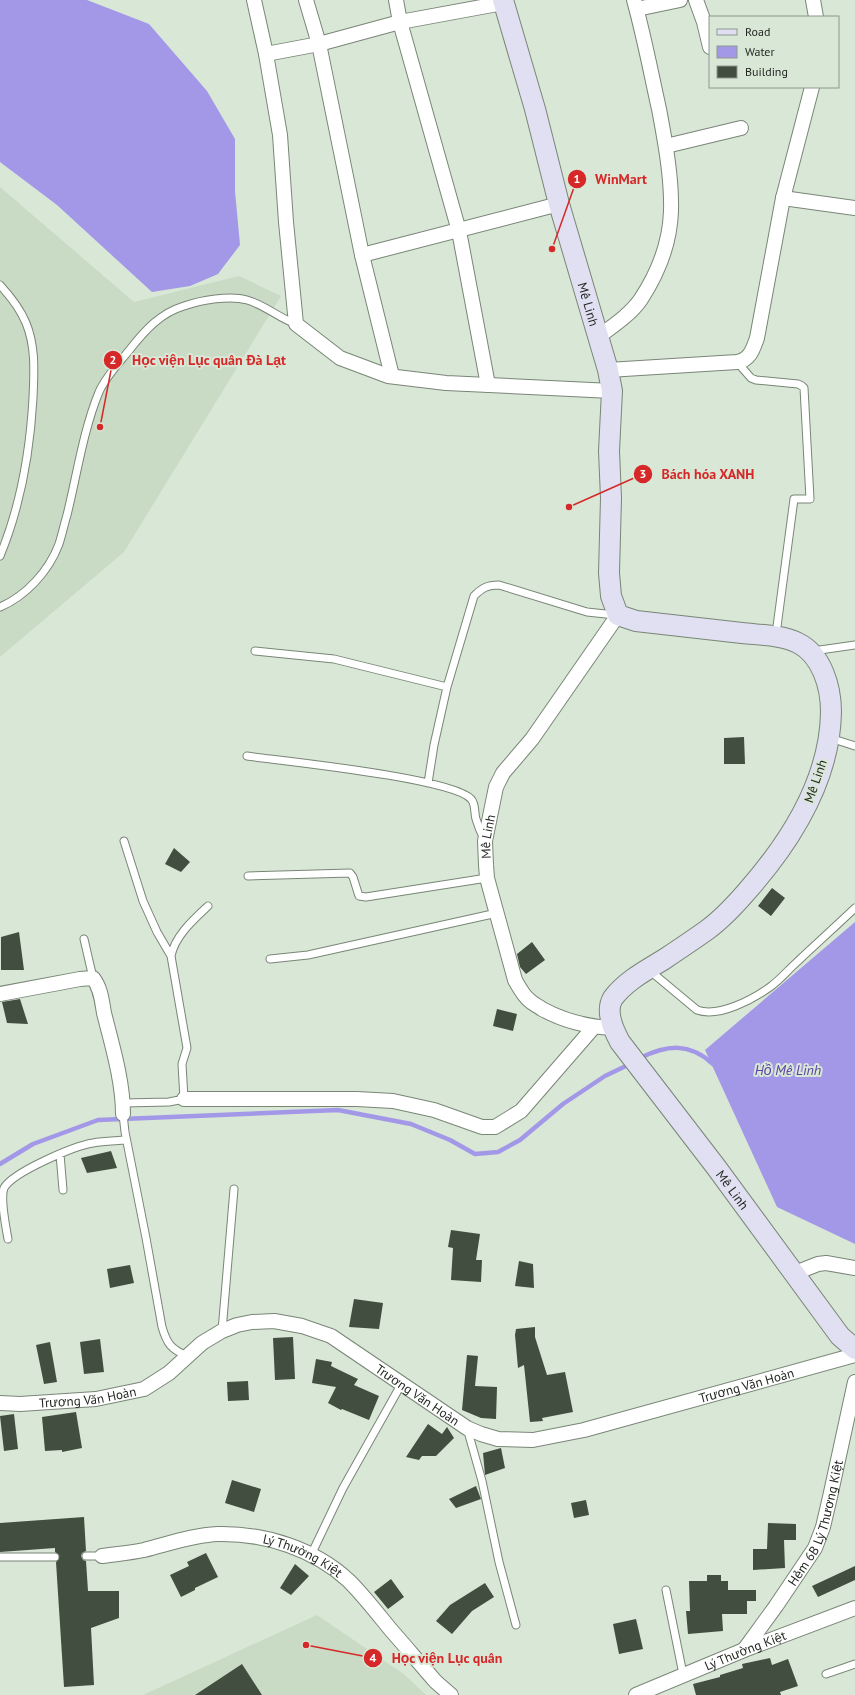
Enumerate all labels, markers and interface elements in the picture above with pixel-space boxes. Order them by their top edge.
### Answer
legend [709,16,839,88]
text: Road [745,24,770,39]
text: Water [745,44,775,59]
text: Building [745,64,788,79]
callout: WinMart [567,166,655,192]
text: WinMart [595,170,647,188]
text: 1 [574,171,580,186]
street label: Mê Linh [574,280,603,328]
callout: Học viện Lục quân Đà Lạt [103,347,294,373]
text: Học viện Lục quân Đà Lạt [132,351,286,369]
text: 2 [110,352,116,367]
callout: Bách hóa XANH [633,461,763,487]
text: Bách hóa XANH [662,465,754,483]
text: 3 [640,466,646,481]
street label: Mê Linh [800,757,831,805]
street label: Mê Linh [477,813,499,859]
water label: Hồ Mê Linh [755,1061,821,1079]
street label: Mê Linh [712,1167,752,1213]
street label: Trương Văn Hoàn [372,1361,463,1429]
street label: Trương Văn Hoàn [697,1364,796,1407]
street label: Trương Văn Hoàn [38,1383,138,1412]
street label: Hẻm 6B Lý Thương Kiệt [784,1458,847,1589]
street label: Lý Thường Kiệt [261,1530,346,1581]
street label: Lý Thường Kiệt [702,1627,789,1675]
callout: Học viện Lục quân [363,1645,511,1671]
text: Học viện Lục quân [392,1649,502,1667]
text: 4 [370,1650,377,1665]

